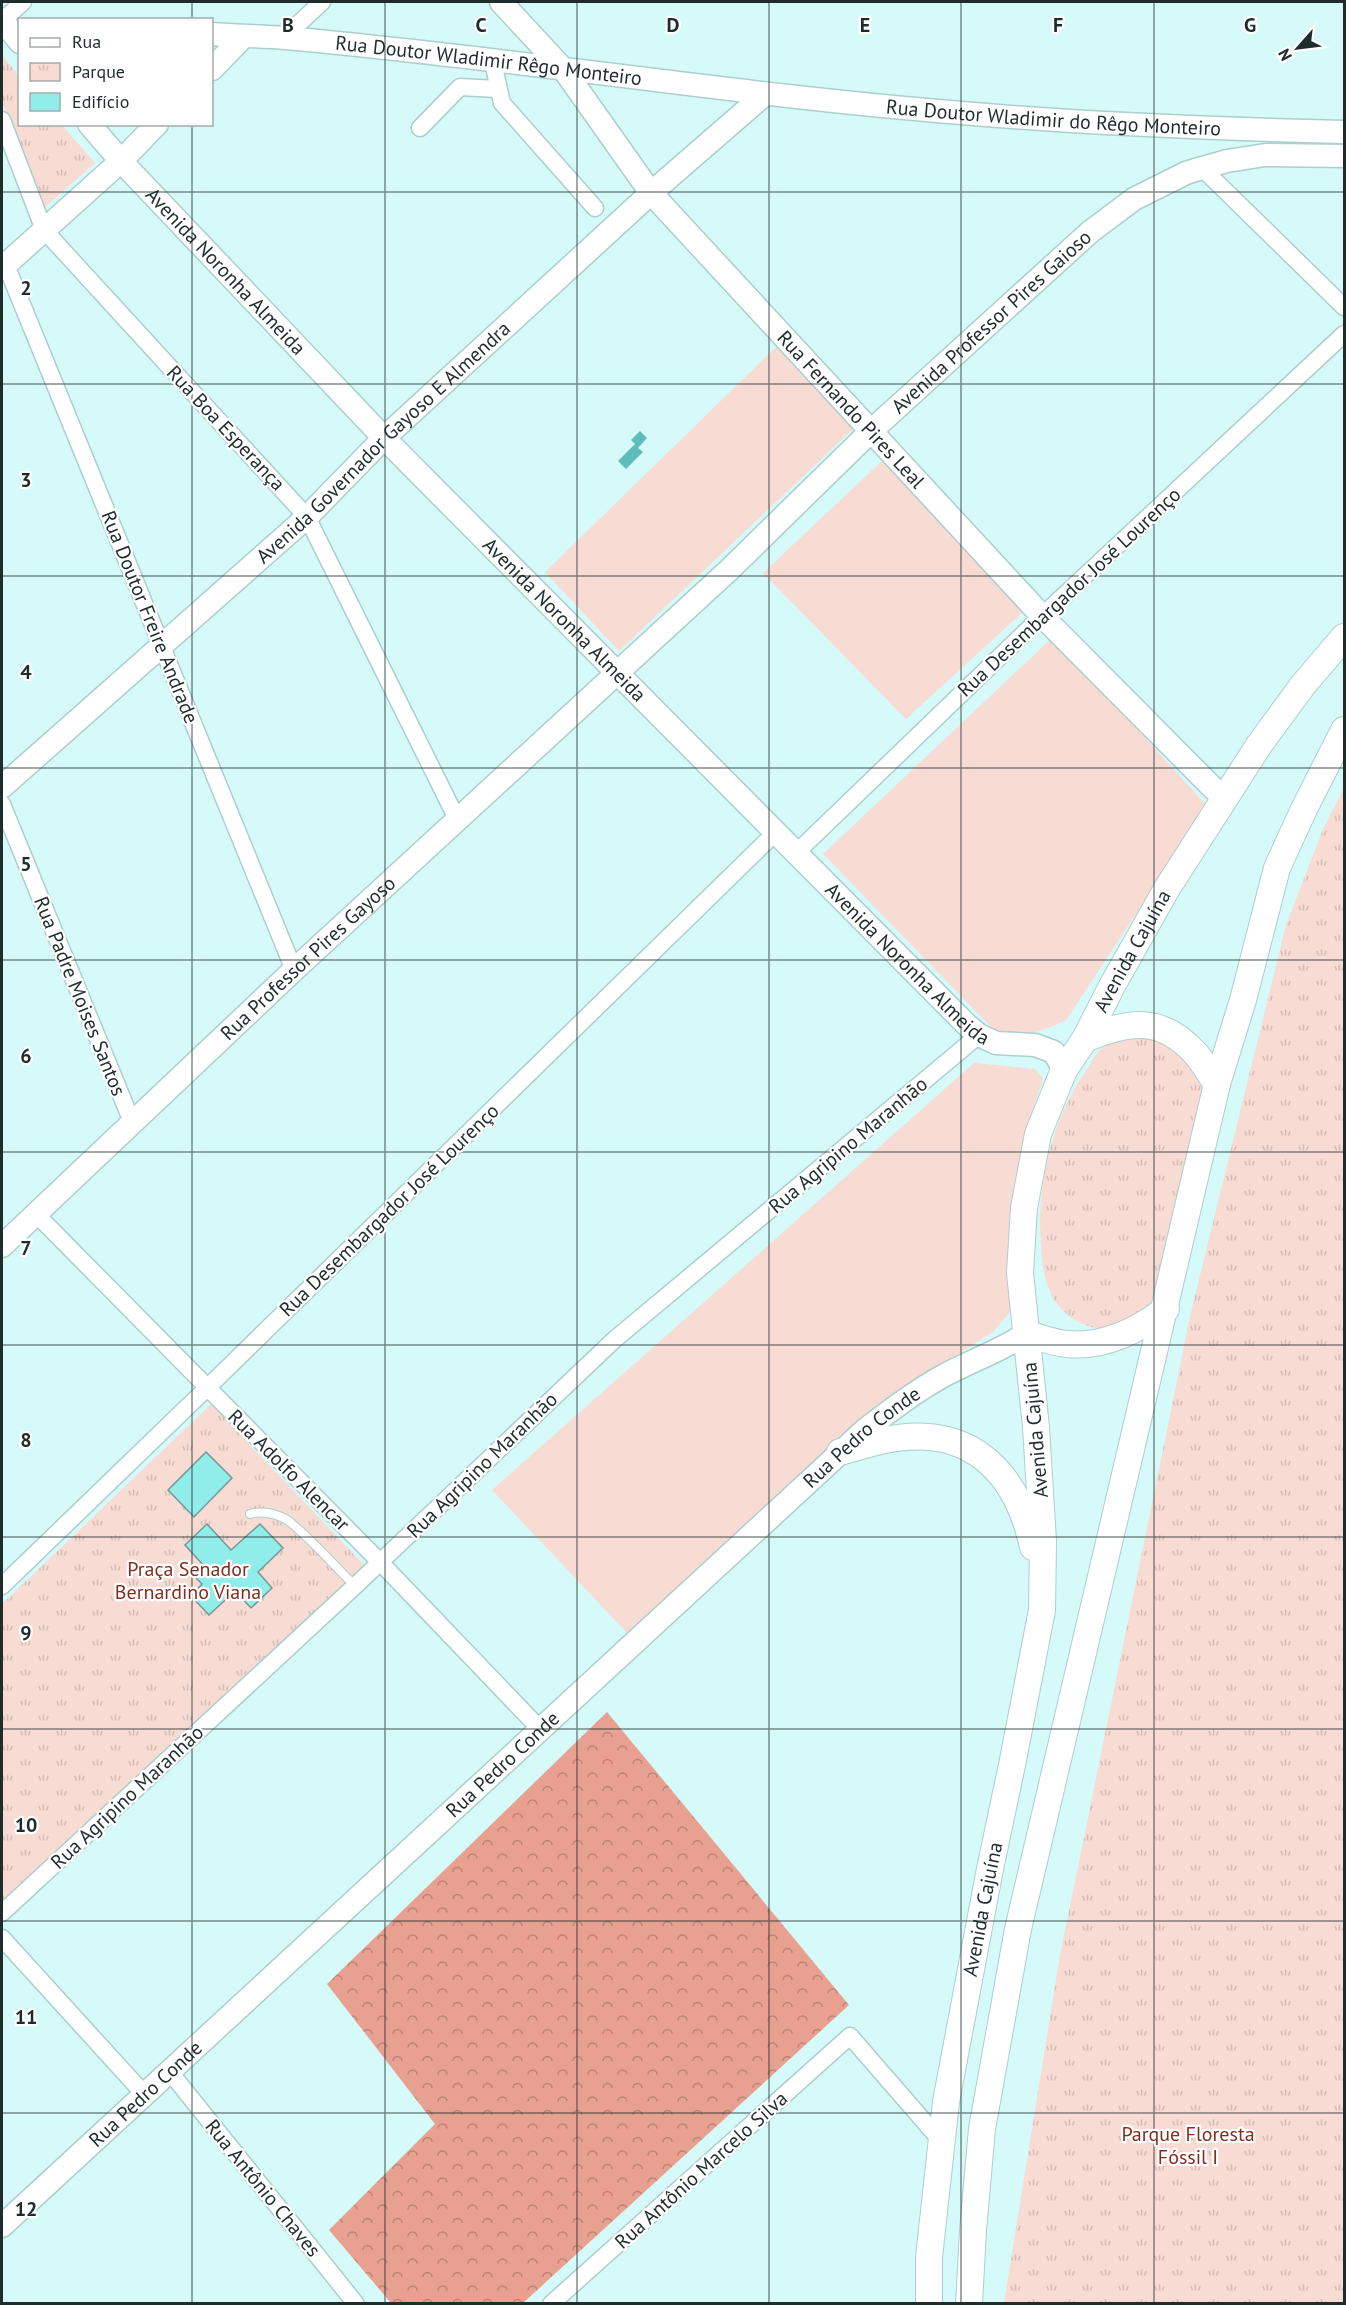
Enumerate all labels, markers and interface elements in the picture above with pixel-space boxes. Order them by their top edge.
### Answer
text: B [282,12,294,38]
text: C [475,12,487,38]
text: D [667,12,680,38]
text: E [860,12,870,38]
text: F [1053,12,1063,38]
text: G [1244,12,1256,38]
legend [18,18,213,126]
north arrow [1268,18,1328,78]
text: Rua [72,30,101,53]
street label: Rua Doutor Wladimir Rêgo Monteiro [334,30,643,91]
text: N [1273,46,1296,64]
text: Parque [72,60,125,83]
text: Edifício [72,90,129,113]
street label: Rua Doutor Wladimir do Rêgo Monteiro [885,93,1221,141]
street label: Avenida Noronha Almeida [140,182,311,360]
street label: Avenida Professor Pires Gaioso [886,224,1097,419]
text: 2 [20,275,32,301]
street label: Avenida Governador Gayoso E Almendra [251,316,516,569]
street label: Rua Fernando Pires Leal [771,325,931,494]
street label: Rua Boa Esperança [161,360,291,496]
text: 3 [20,467,32,493]
street label: Rua Desembargador José Lourenço [952,482,1186,702]
street label: Rua Doutor Freire Andrade [95,507,205,727]
street label: Avenida Noronha Almeida [477,532,652,707]
text: 4 [20,659,32,685]
text: 5 [20,851,32,877]
street label: Rua Professor Pires Gayoso [215,870,401,1046]
street label: Avenida Noronha Almeida [820,877,993,1051]
street label: Avenida Cajuína [1088,885,1177,1017]
street label: Rua Padre Moises Santos [28,893,132,1099]
text: 6 [20,1043,32,1069]
street label: Rua Agripino Maranhão [763,1071,933,1219]
street label: Rua Desembargador José Lourenço [274,1098,504,1322]
text: 7 [20,1235,32,1261]
street label: Avenida Cajuína [1016,1361,1054,1499]
street label: Rua Pedro Conde [798,1380,925,1494]
street label: Rua Agripino Maranhão [401,1386,563,1544]
street label: Rua Adolfo Alencar [222,1403,356,1537]
text: 8 [20,1427,32,1453]
park label: Praça Senador Bernardino Viana [115,1556,261,1605]
text: 9 [20,1620,32,1646]
street label: Rua Pedro Conde [440,1705,565,1823]
street label: Rua Agripino Maranhão [45,1719,209,1875]
text: 10 [15,1812,37,1838]
street label: Avenida Cajuína [957,1840,1008,1979]
text: 11 [15,2004,37,2030]
street label: Rua Pedro Conde [83,2035,208,2153]
street label: Rua Antônio Marcelo Silva [609,2085,793,2255]
street label: Rua Antônio Chaves [200,2114,326,2262]
park label: Parque Floresta Fóssil I [1121,2121,1255,2170]
text: 12 [15,2196,37,2222]

